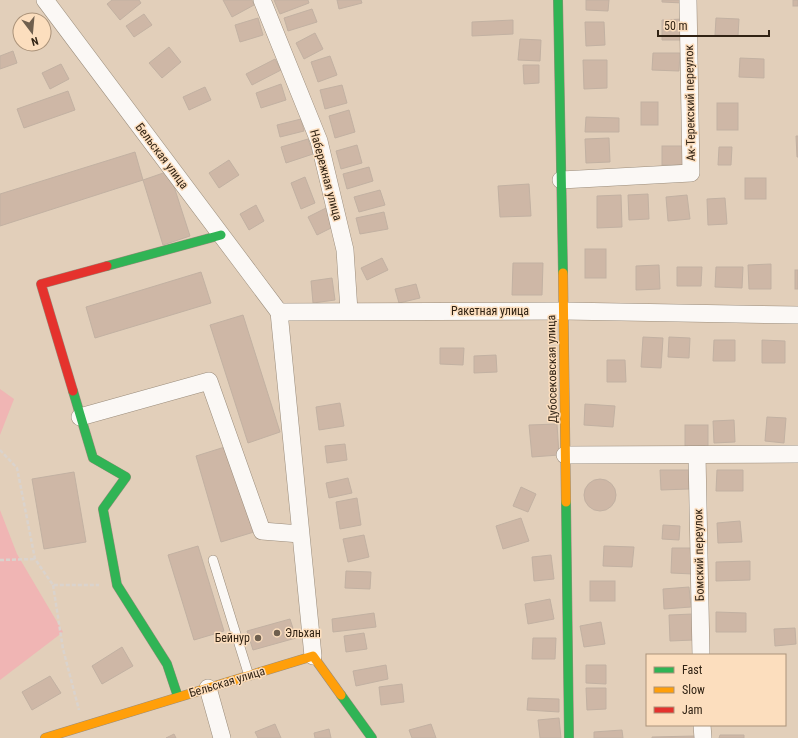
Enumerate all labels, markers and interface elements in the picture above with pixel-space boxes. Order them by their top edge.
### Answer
north arrow [12,12,52,52]
scale bar [658,12,769,38]
text: 50 m [664,19,688,33]
text: N [29,34,40,48]
street label: Ак-Терекский переулок [682,44,698,161]
street label: Бельская улица [133,120,191,192]
street label: Набережная улица [307,128,345,222]
street label: Ракетная улица [451,304,529,318]
street label: Дубосековская улица [544,315,560,423]
street label: Бомский переулок [691,508,707,601]
place label: Эльхан [285,626,321,640]
marker: Эльхан [272,628,282,638]
place label: Бейнур [215,631,250,645]
marker: Бейнур [253,633,263,643]
legend [646,654,786,726]
text: Fast [682,663,703,677]
street label: Бельская улица [187,664,267,700]
text: Slow [682,683,705,697]
text: Jam [682,703,703,717]

